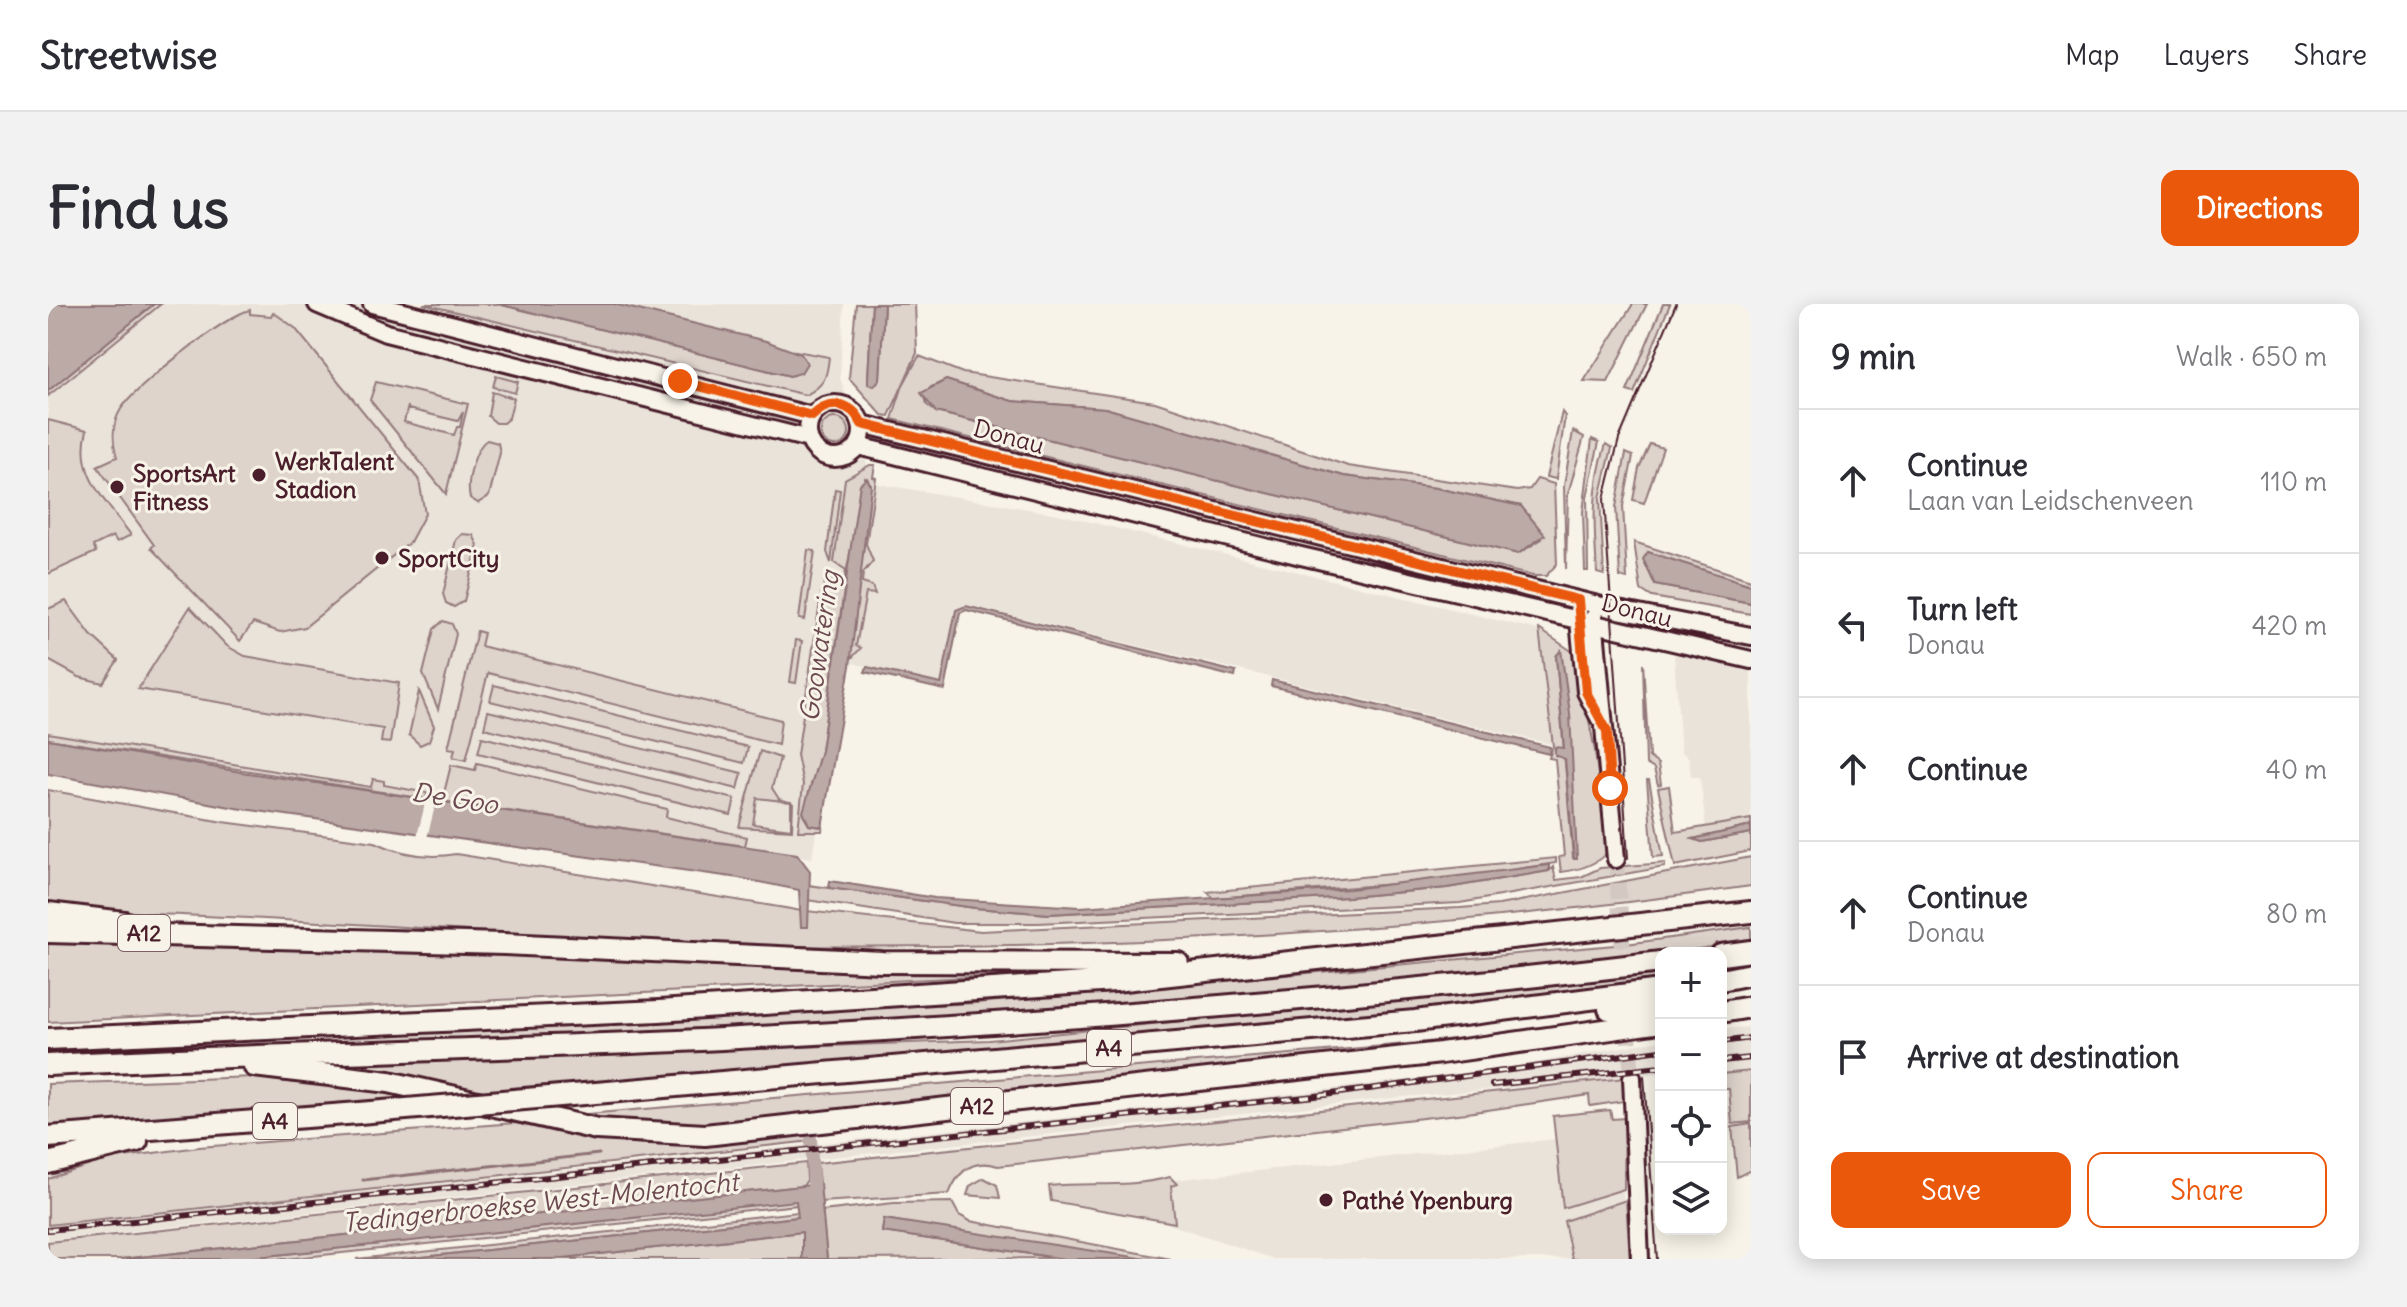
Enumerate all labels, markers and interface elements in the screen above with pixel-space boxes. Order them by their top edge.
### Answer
text: Streetwise [40,32,218,79]
text: Map [2065,37,2120,73]
text: Layers [2164,37,2250,73]
text: Share [2294,37,2367,73]
button: Directions [2161,170,2359,246]
text: Find us [48,173,229,243]
text: 9 min [1831,335,1916,378]
text: Walk · 650 m [2176,340,2327,373]
route end [662,363,698,399]
street label: Donau [970,412,1048,460]
place label: WerkTalent Stadion [275,446,395,504]
text: Continue [1907,446,2028,484]
place label: SportsArt Fitness [133,458,237,516]
icon: ahead [1831,459,1875,503]
text: 110 m [2260,465,2327,498]
marker: WerkTalent Stadion [250,466,268,484]
marker: SportsArt Fitness [108,478,126,496]
text: Laan van Leidschenveen [1907,484,2193,517]
place label: SportCity [398,543,499,573]
marker: SportCity [373,549,391,567]
water label: Goowatering [792,566,846,723]
street label: Donau [1598,587,1676,633]
text: Turn left [1907,590,2018,628]
icon: left [1831,603,1875,647]
text: 420 m [2252,609,2327,642]
text: Donau [1907,628,1985,661]
icon: ahead [1831,747,1875,791]
text: Continue [1907,750,2028,788]
text: 40 m [2266,753,2327,786]
route start [1592,770,1628,806]
water label: De Goo [410,775,502,821]
text: Continue [1907,878,2028,916]
icon: ahead [1831,891,1875,935]
text: 80 m [2266,897,2327,930]
road number: A12 [118,915,170,951]
text: Donau [1907,916,1985,949]
map controls [1655,947,1727,1235]
button: + [1655,947,1727,1019]
button: − [1655,1019,1727,1091]
road number: A4 [1087,1030,1131,1066]
icon: arrive [1831,1035,1875,1079]
text: Arrive at destination [1907,1038,2179,1076]
road number: A12 [951,1088,1003,1124]
button: locate [1655,1091,1727,1163]
road number: A4 [253,1103,297,1139]
button: Save [1831,1152,2071,1228]
button: Share [2087,1152,2327,1228]
button: layers [1655,1163,1727,1235]
water label: Tedingerbroekse West-Molentocht [340,1164,743,1239]
place label: Pathé Ypenburg [1342,1185,1513,1215]
marker: Pathé Ypenburg [1317,1191,1335,1209]

